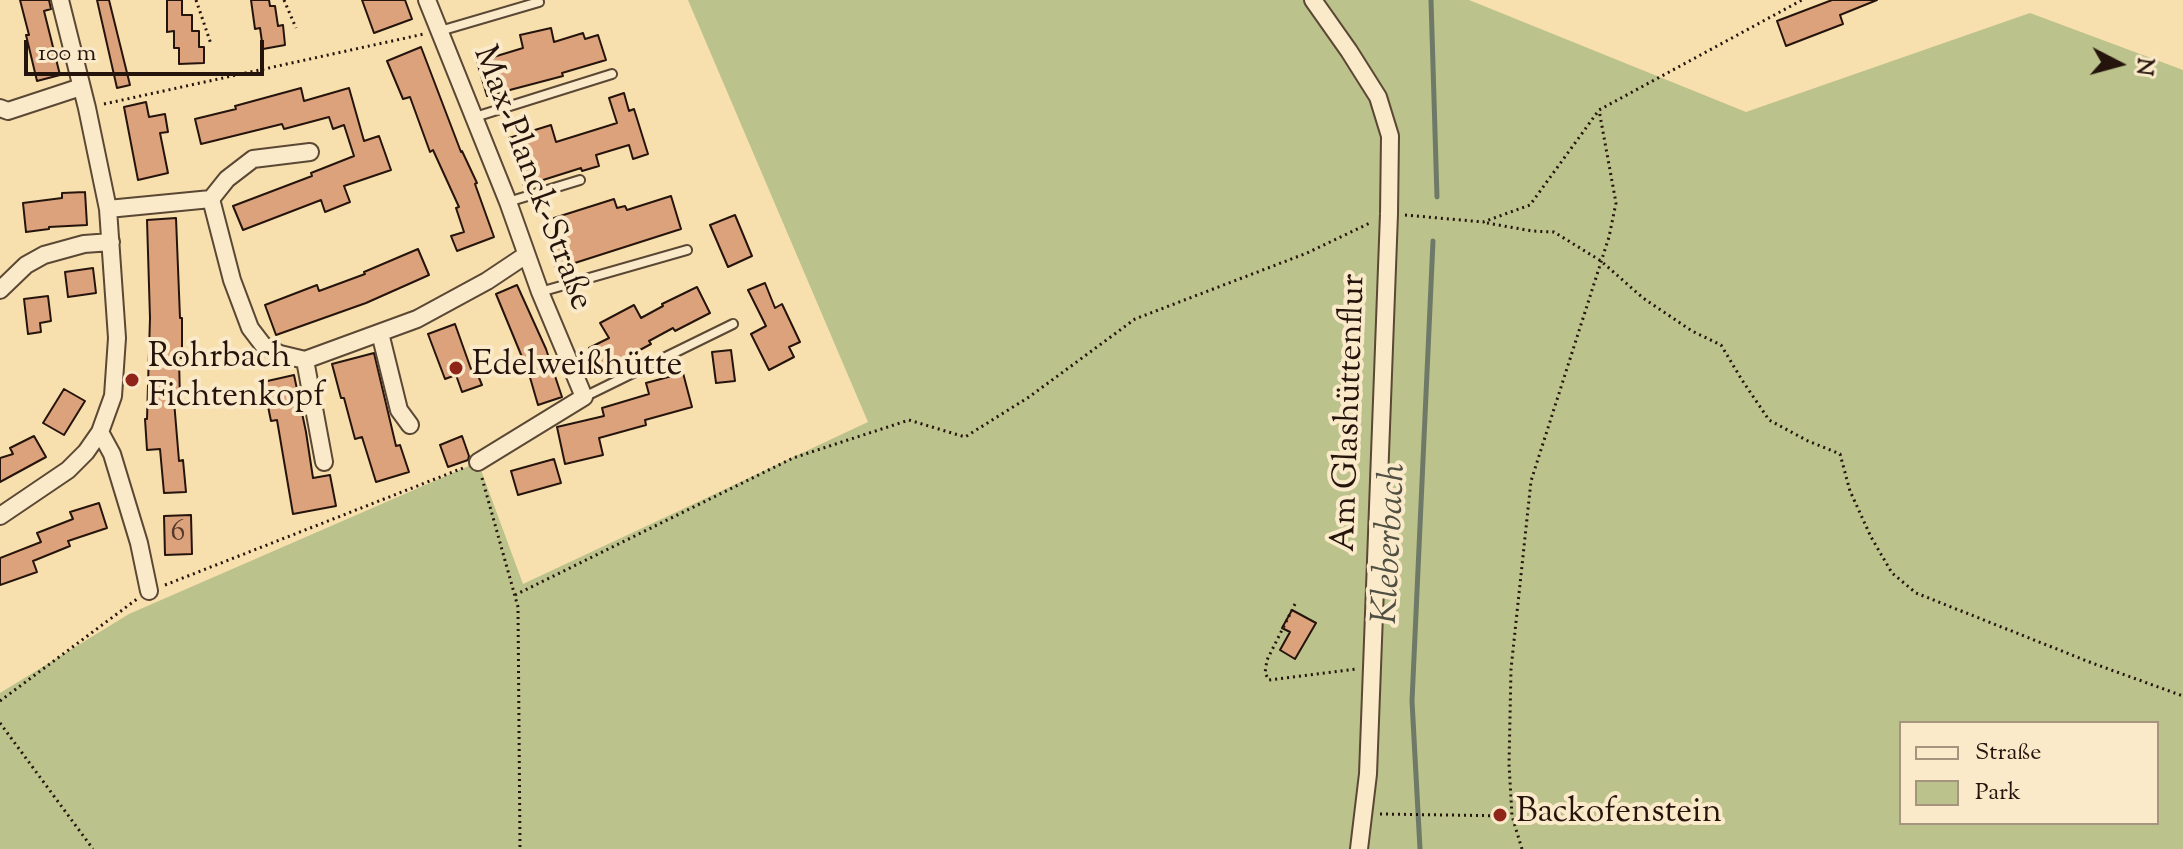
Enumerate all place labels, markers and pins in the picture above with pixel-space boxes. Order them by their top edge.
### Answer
place label: Rohrbach Fichtenkopf [148,340,325,420]
place label: Edelweißhütte [472,348,682,388]
marker: Edelweißhütte [447,359,465,377]
marker: Rohrbach Fichtenkopf [123,371,141,389]
place label: Backofenstein [1516,795,1722,835]
marker: Backofenstein [1491,806,1509,824]

